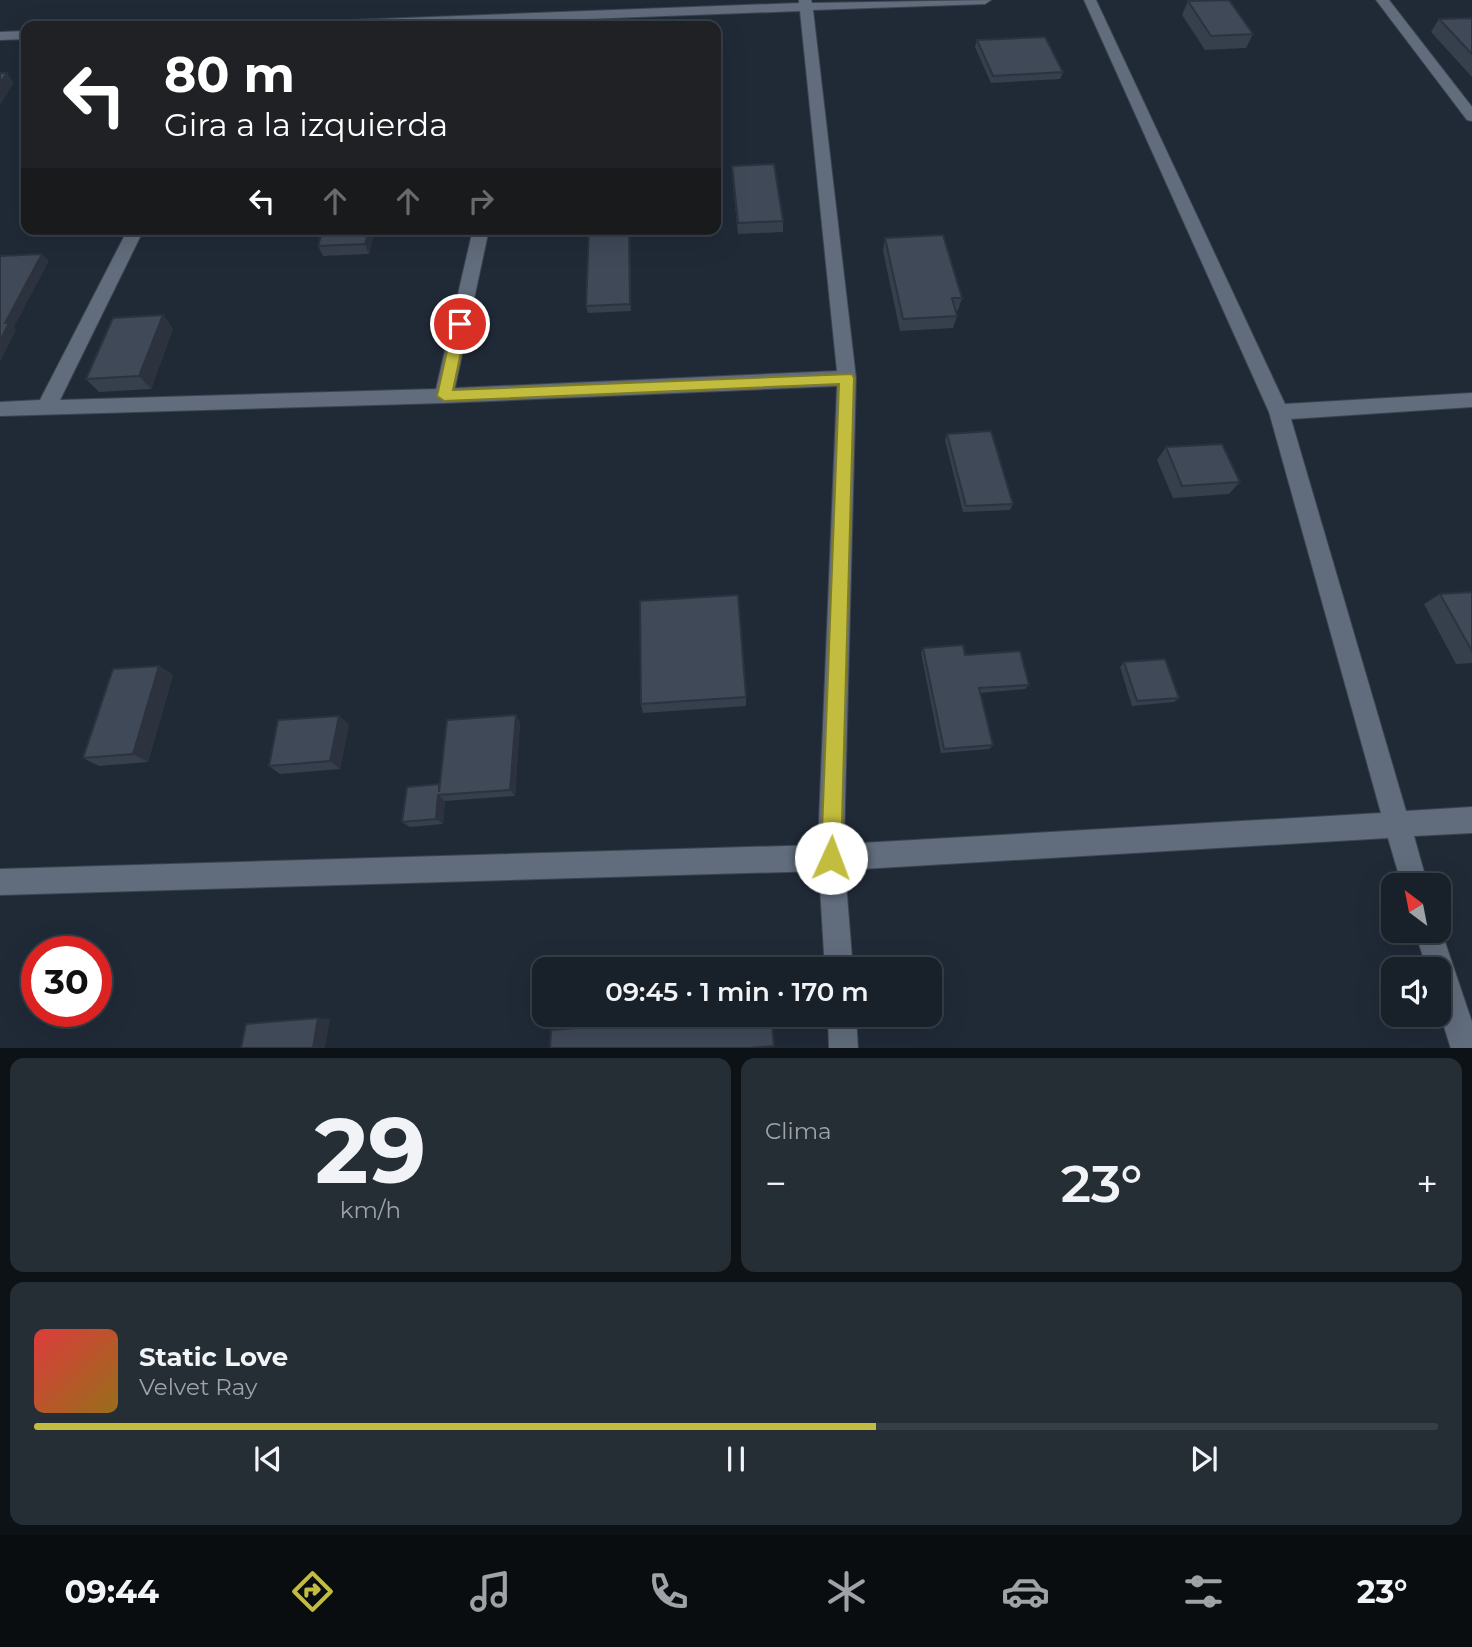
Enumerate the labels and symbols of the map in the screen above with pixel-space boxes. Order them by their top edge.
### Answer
pin [430,294,490,354]
position arrow [794,821,868,895]
north arrow [1381,873,1451,943]
speed limit sign: 30 [21,936,112,1027]

